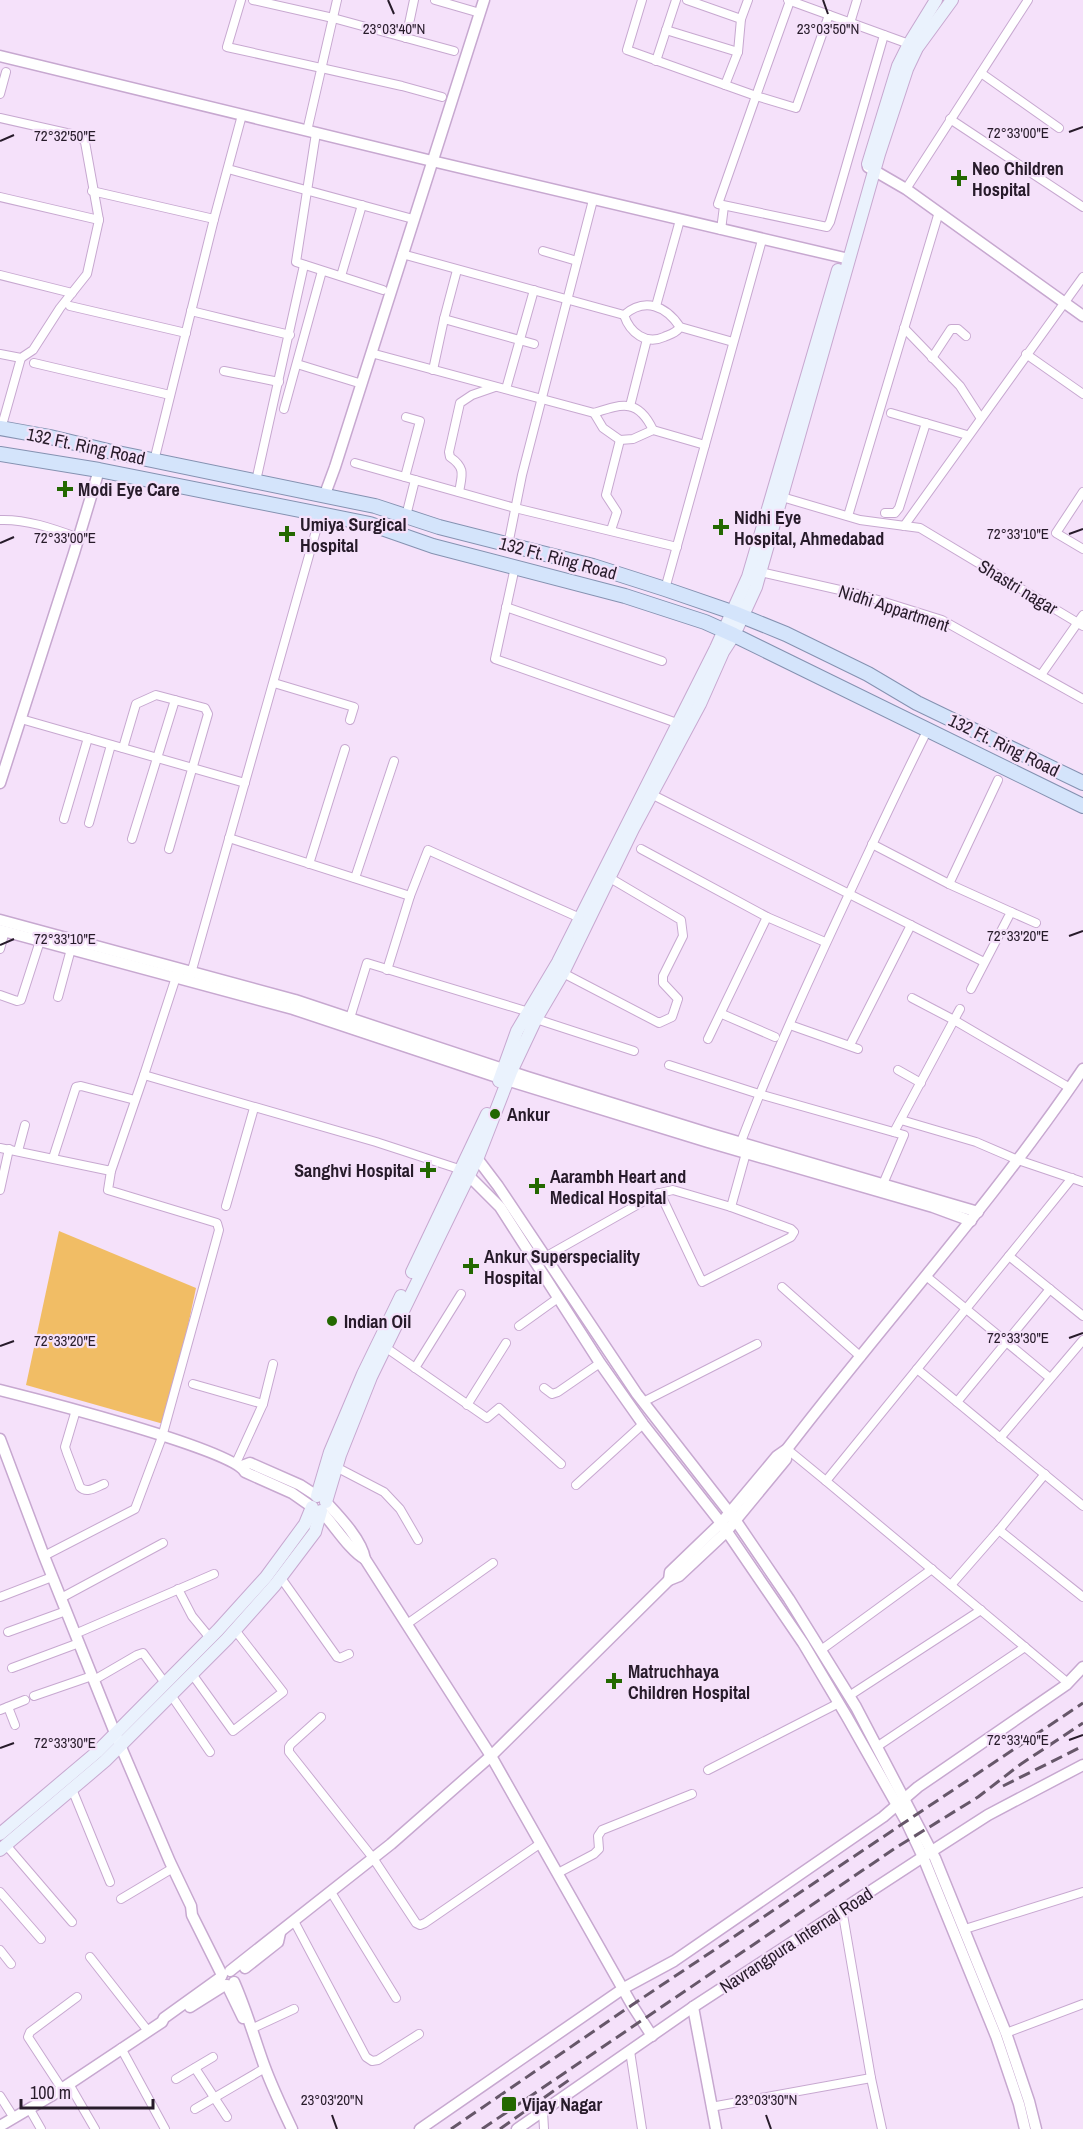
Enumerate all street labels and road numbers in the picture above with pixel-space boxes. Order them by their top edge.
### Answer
street label: 132 Ft. Ring Road [24,421,148,471]
street label: 132 Ft. Ring Road [497,530,619,586]
street label: Shastri nagar [974,553,1062,621]
street label: Nidhi Appartment [836,578,952,638]
street label: 132 Ft. Ring Road [944,707,1064,783]
street label: Navrangpura Internal Road [715,1881,877,1999]

